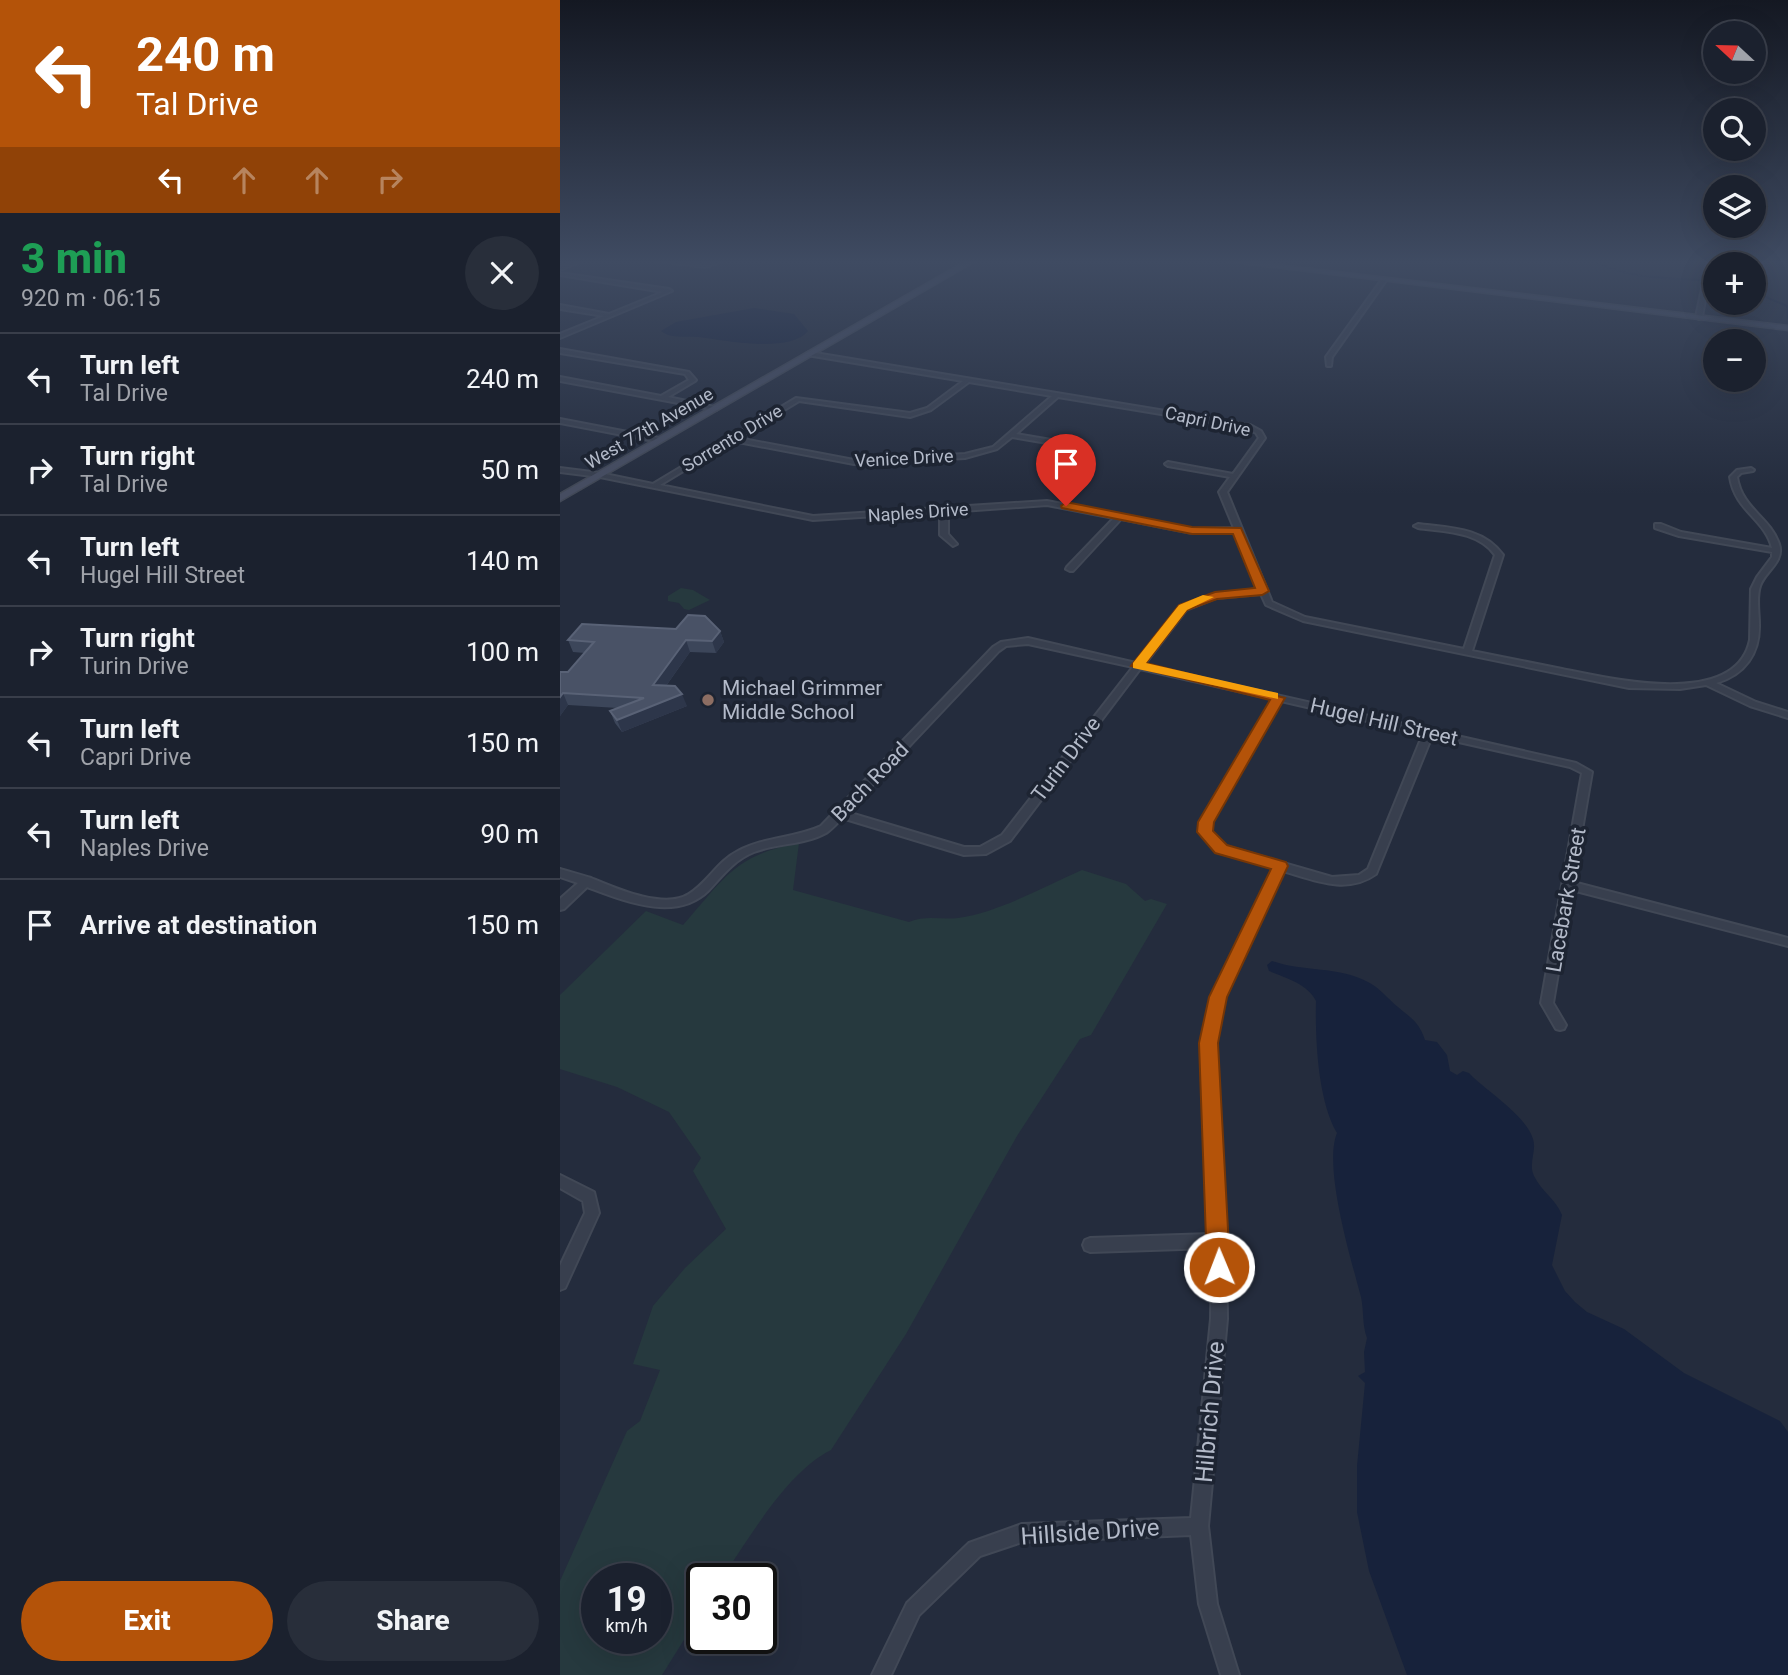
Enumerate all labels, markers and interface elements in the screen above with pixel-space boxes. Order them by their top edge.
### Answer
north arrow [1703,21,1766,84]
map controls [1703,21,1766,392]
text: 240 m [136,26,275,83]
icon: left [21,28,112,119]
text: Tal Drive [136,85,258,123]
button: search [1703,98,1766,161]
icon: left [152,161,190,199]
icon: ahead [225,161,263,199]
icon: ahead [298,161,336,199]
icon: right [371,161,409,199]
button: layers [1703,175,1766,238]
text: 3 min [21,234,127,283]
button: close [465,236,539,310]
button: + [1703,252,1766,315]
text: 920 m · 06:15 [21,285,160,312]
button: − [1703,329,1766,392]
text: Turn left [80,350,179,380]
icon: left [21,360,59,398]
text: 240 m [466,364,539,394]
text: Tal Drive [80,380,168,407]
street label: West 77th Avenue [581,383,717,473]
street label: Sorrento Drive [678,400,786,476]
street label: Capri Drive [1163,402,1253,440]
pin [1036,434,1096,506]
text: Turn right [80,441,195,471]
street label: Venice Drive [854,445,954,471]
icon: arrive [1047,445,1085,483]
icon: right [21,451,59,489]
text: 50 m [481,455,539,485]
text: Tal Drive [80,471,168,498]
street label: Naples Drive [867,498,969,526]
text: Turn left [80,532,179,562]
icon: left [21,542,59,580]
text: 140 m [466,546,539,576]
text: Hugel Hill Street [80,562,245,589]
text: Turn right [80,623,195,653]
icon: right [21,633,59,671]
text: 100 m [466,637,539,667]
text: Turin Drive [80,653,189,680]
place label: Michael Grimmer Middle School [722,676,882,724]
marker: Michael Grimmer Middle School [700,692,716,708]
street label: Hugel Hill Street [1308,693,1460,751]
street label: Turin Drive [1027,712,1105,806]
text: Turn left [80,714,179,744]
icon: left [21,724,59,762]
text: 150 m [466,728,539,758]
street label: Bach Road [826,738,914,826]
text: Capri Drive [80,744,191,771]
text: Turn left [80,805,179,835]
icon: left [21,815,59,853]
text: 90 m [481,819,539,849]
street label: Lacebark Street [1541,826,1591,974]
text: Naples Drive [80,835,209,862]
icon: arrive [21,906,59,944]
text: Arrive at destination [80,910,317,940]
text: 150 m [466,910,539,940]
position arrow [1182,1230,1256,1304]
street label: Hilbrich Drive [1190,1340,1230,1484]
street label: Hillside Drive [1020,1513,1160,1551]
speed limit sign: 30 [686,1563,777,1654]
text: 19 [606,1579,647,1620]
button: Exit [21,1581,273,1661]
button: Share [287,1581,539,1661]
text: km/h [605,1615,648,1636]

